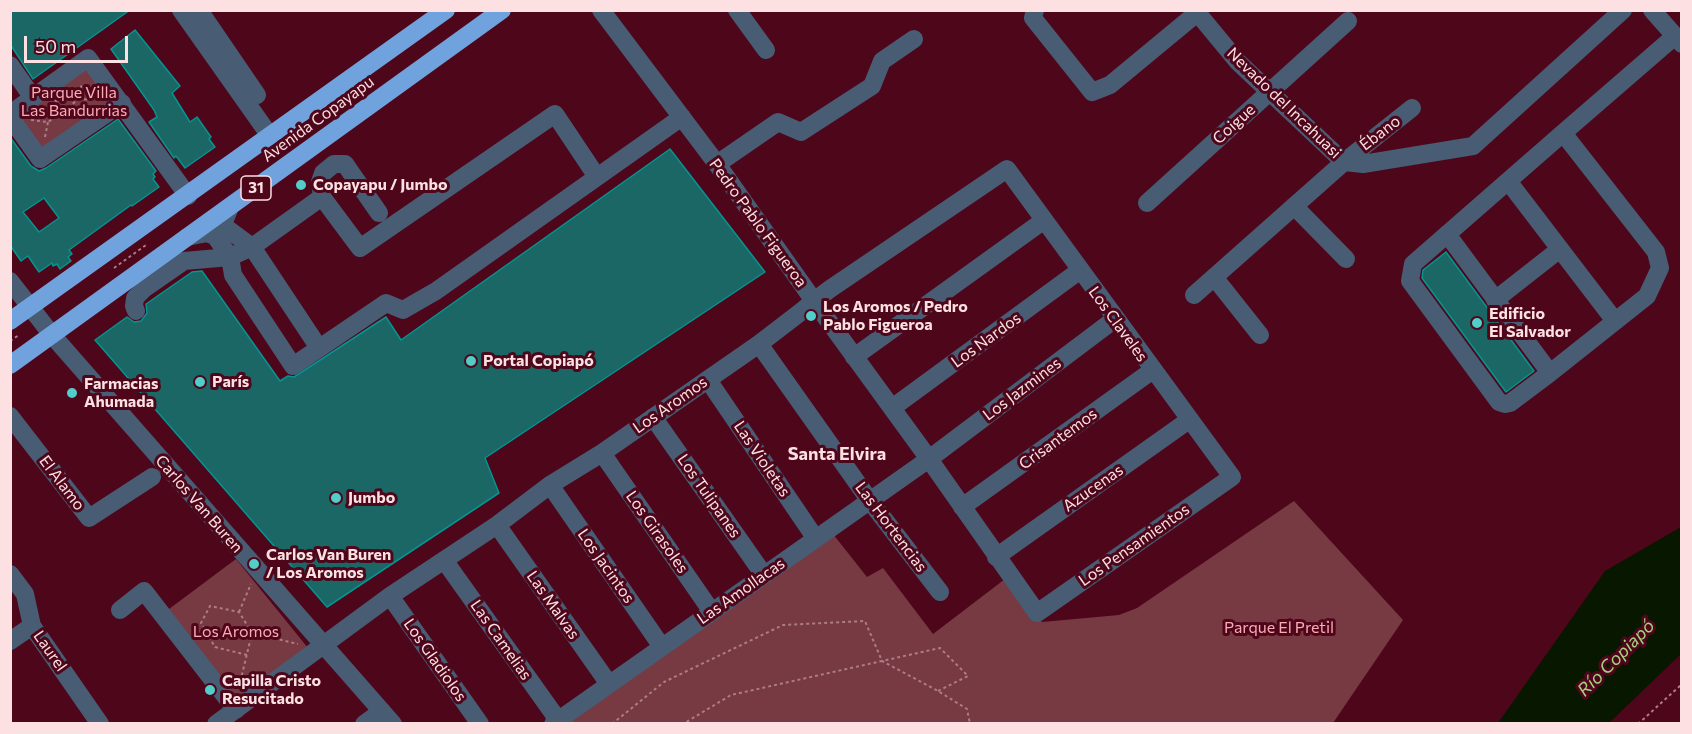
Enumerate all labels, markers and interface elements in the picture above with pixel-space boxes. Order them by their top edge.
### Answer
scale bar [27,24,130,62]
text: 50 m [35,35,76,57]
street label: Nevado del Incahuasi [1223,44,1345,162]
street label: Avenida Copayapu [258,72,378,166]
park label: Parque Villa Las Bandurrias [21,83,127,121]
street label: Coigue [1209,100,1259,148]
street label: Ébano [1356,111,1404,155]
street label: Pedro Pablo Figueroa [705,155,811,291]
place label: Copayapu / Jumbo [313,175,447,195]
road number: 31 [241,176,271,200]
marker: Copayapu / Jumbo [294,178,308,192]
street label: Los Claveles [1084,283,1152,365]
place label: Los Aromos / Pedro Pablo Figueroa [823,297,968,335]
place label: Edificio El Salvador [1489,304,1571,342]
street label: Los Nardos [947,308,1025,372]
marker: Los Aromos / Pedro Pablo Figueroa [804,309,818,323]
marker: Edificio El Salvador [1470,316,1484,330]
place label: Portal Copiapó [483,351,594,371]
street label: Los Jazmines [979,353,1065,425]
marker: Portal Copiapó [464,354,478,368]
place label: París [212,372,249,392]
street label: Los Aromos [629,372,711,438]
place label: Farmacias Ahumada [84,374,158,412]
marker: París [193,375,207,389]
marker: Farmacias Ahumada [65,386,79,400]
street label: Crisantemos [1015,404,1101,474]
street label: Las Violetas [730,418,794,500]
district label: Santa Elvira [788,443,886,465]
street label: Los Tulipanes [673,450,745,542]
street label: Carlos Van Buren [151,451,247,557]
street label: El Alamo [35,452,89,514]
street label: Azucenas [1059,460,1127,516]
street label: Las Hortencias [851,478,931,576]
street label: Los Girasoles [622,487,692,577]
place label: Jumbo [348,488,395,508]
marker: Jumbo [329,491,343,505]
street label: Los Pensamientos [1075,500,1193,590]
street label: Los Jacintos [573,525,639,607]
place label: Carlos Van Buren / Los Aromos [266,545,391,583]
street label: Las Amollacas [694,554,788,628]
marker: Carlos Van Buren / Los Aromos [247,557,261,571]
street label: Las Malvas [522,567,584,643]
street label: Las Camelias [466,596,536,684]
street label: Los Gladiolos [399,615,471,705]
water label: Río Copiapó [1573,615,1659,701]
park label: Parque El Pretil [1224,618,1334,638]
park label: Los Aromos [193,622,279,642]
street label: Laurel [29,627,71,675]
place label: Capilla Cristo Resucitado [222,671,321,709]
marker: Capilla Cristo Resucitado [203,683,217,697]

